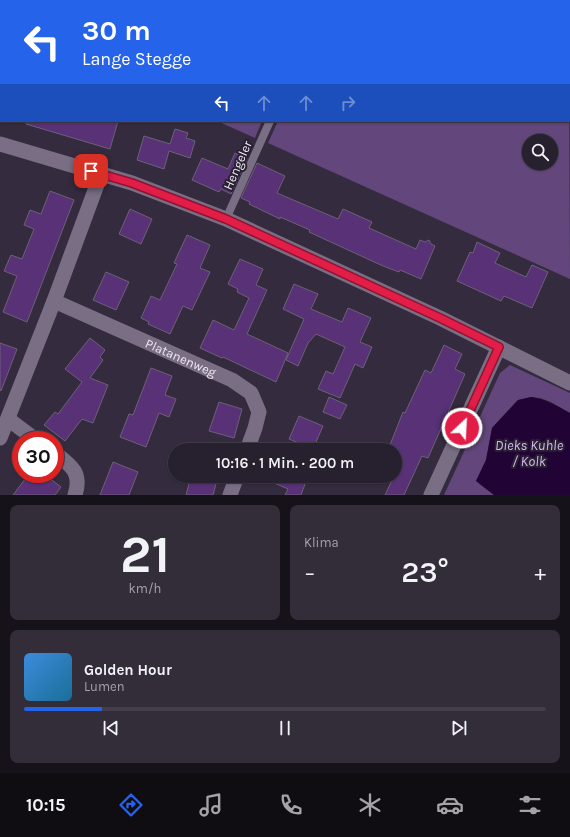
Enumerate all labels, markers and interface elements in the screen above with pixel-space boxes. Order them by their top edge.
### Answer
text: 30 m [82,14,151,47]
icon: left [16,16,68,68]
text: Lange Stegge [82,48,191,70]
icon: left [211,92,233,114]
icon: ahead [253,92,275,114]
icon: ahead [295,92,317,114]
icon: right [337,92,359,114]
map controls [522,134,558,170]
button: search [522,134,558,170]
street label: Hengeler [220,138,255,192]
pin [74,154,108,188]
icon: arrive [80,160,102,182]
street label: Platanenweg [143,336,219,380]
position arrow [441,407,483,449]
speed limit sign: 30 [12,431,64,483]
water label: Dieks Kuhle / Kolk [495,437,564,470]
text: 10:16 · 1 Min. · 200 m [216,454,354,472]
text: 21 [120,524,170,585]
text: Klima [304,535,339,550]
text: 23° [401,554,449,590]
text: − [304,560,316,586]
text: + [534,560,546,586]
text: km/h [129,581,161,596]
text: Golden Hour [84,661,172,679]
text: Lumen [84,679,125,694]
icon: previous [100,717,122,739]
icon: pause [274,717,296,739]
icon: next [448,717,470,739]
icon: directions [117,791,145,819]
icon: music [197,791,225,819]
icon: phone [277,791,305,819]
icon: climate [356,791,384,819]
icon: car [436,791,464,819]
icon: filters [516,791,544,819]
text: 10:15 [26,794,65,816]

